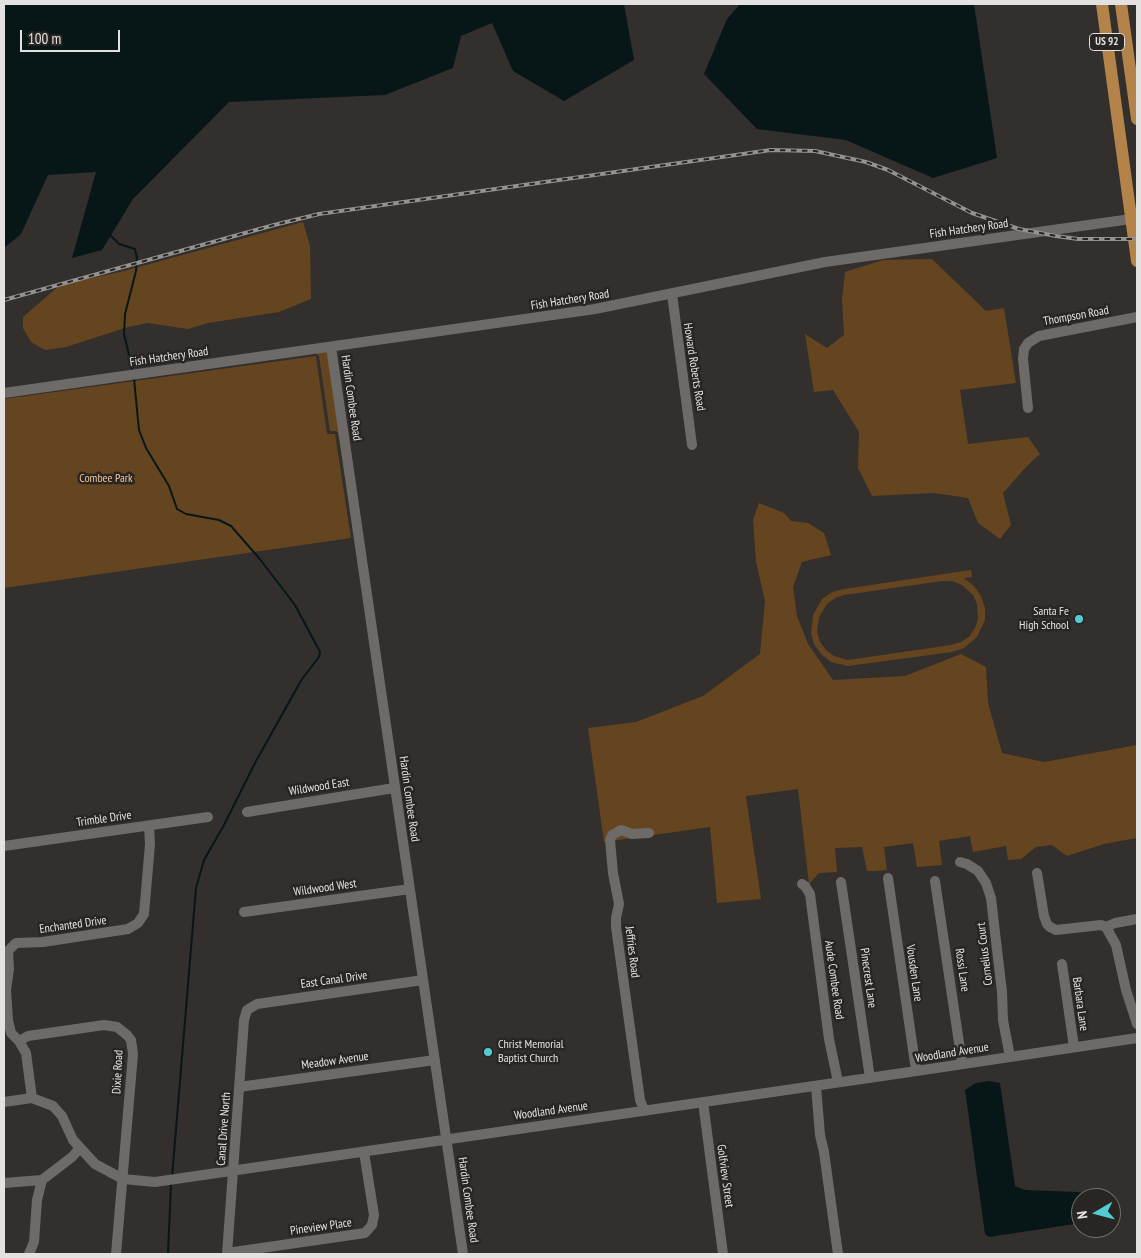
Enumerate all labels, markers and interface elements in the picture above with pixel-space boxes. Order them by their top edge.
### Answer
scale bar [22,20,122,52]
text: 100 m [28,29,61,48]
road number: US 92 [1090,34,1124,51]
street label: Fish Hatchery Road [929,216,1009,242]
street label: Fish Hatchery Road [530,287,610,313]
street label: Thompson Road [1042,303,1110,329]
street label: Howard Roberts Road [680,322,708,412]
street label: Fish Hatchery Road [129,344,209,370]
street label: Hardin Combee Road [338,354,364,442]
park label: Combee Park [79,472,133,486]
place label: Santa Fe High School [1019,605,1069,633]
marker: Santa Fe High School [1073,613,1085,625]
street label: Hardin Combee Road [396,755,422,843]
street label: Wildwood East [288,775,350,799]
street label: Trimble Drive [76,808,132,830]
street label: Wildwood West [292,876,358,900]
street label: Enchanted Drive [38,913,108,937]
street label: Cornelius Court [974,922,996,986]
street label: Jeffries Road [622,925,642,979]
street label: Aude Combee Road [821,939,847,1021]
street label: Vousden Lane [903,944,925,1002]
street label: Pinecrest Lane [857,947,879,1009]
street label: Rossi Lane [952,947,972,993]
street label: East Canal Drive [300,968,368,992]
street label: Barbara Lane [1069,976,1091,1032]
place label: Christ Memorial Baptist Church [498,1038,564,1066]
street label: Woodland Avenue [914,1040,990,1066]
marker: Christ Memorial Baptist Church [482,1046,494,1058]
street label: Dixie Road [110,1049,126,1095]
street label: Meadow Avenue [301,1049,369,1073]
street label: Canal Drive North [214,1092,234,1166]
street label: Woodland Avenue [513,1099,589,1123]
street label: Golfview Street [713,1144,737,1208]
street label: Hardin Combee Road [455,1156,481,1244]
north arrow [1071,1188,1121,1238]
text: N [1073,1210,1092,1220]
street label: Pineview Place [289,1216,353,1238]

